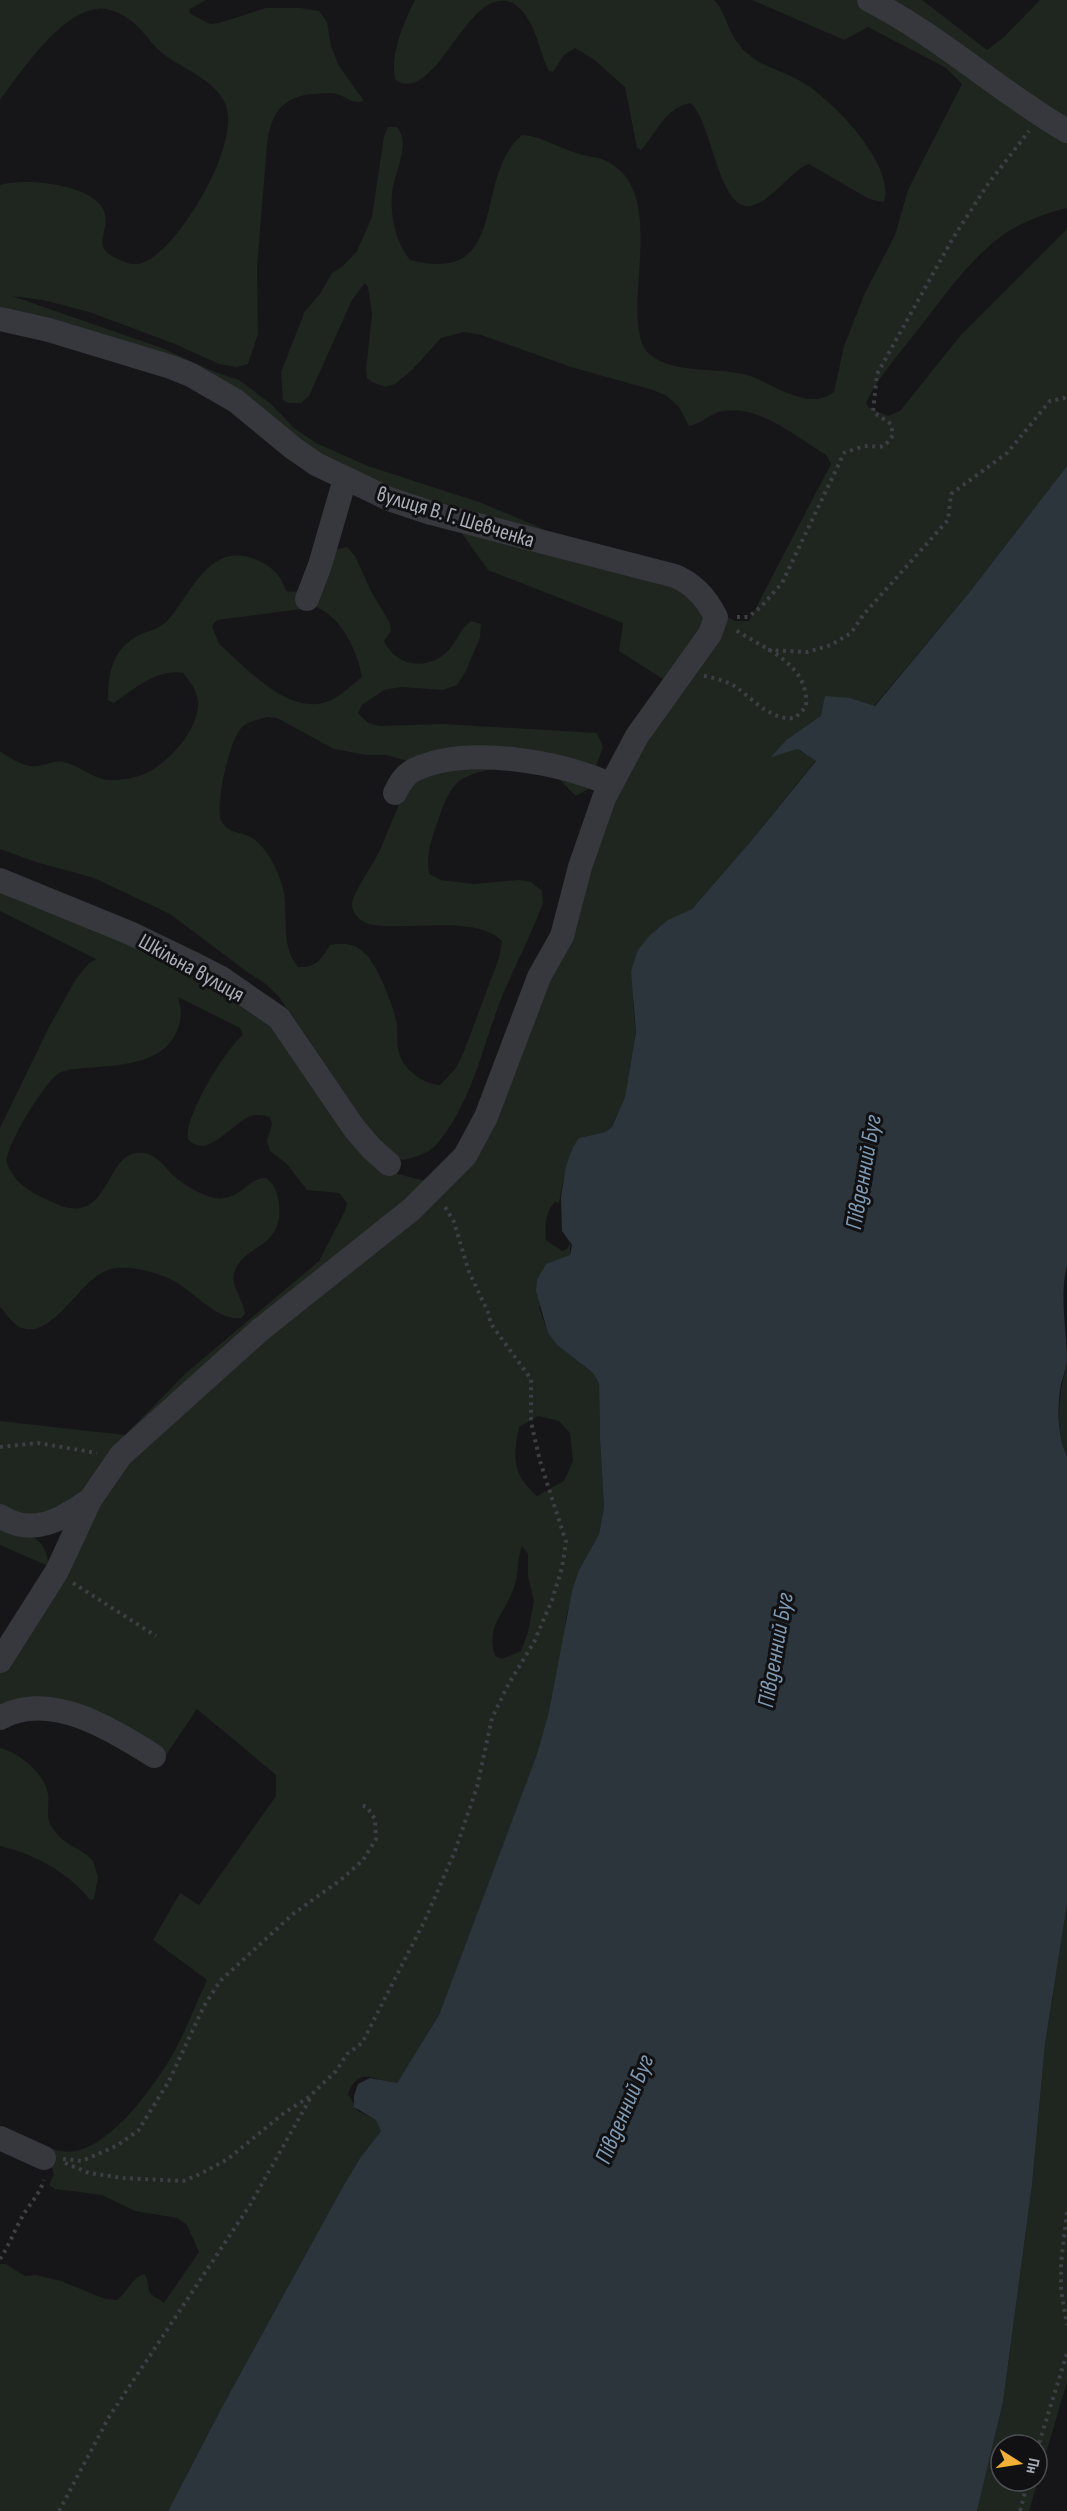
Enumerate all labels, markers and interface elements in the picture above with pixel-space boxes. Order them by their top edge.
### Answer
street label: вулиця В. Г. Шевченка [373,481,538,554]
street label: Шкільна вулиця [134,928,249,1009]
water label: Південний Буг [839,1112,888,1232]
water label: Південний Буг [751,1590,800,1710]
water label: Південний Буг [588,2050,661,2168]
north arrow [989,2433,1049,2493]
text: Пн [1021,2456,1043,2475]

